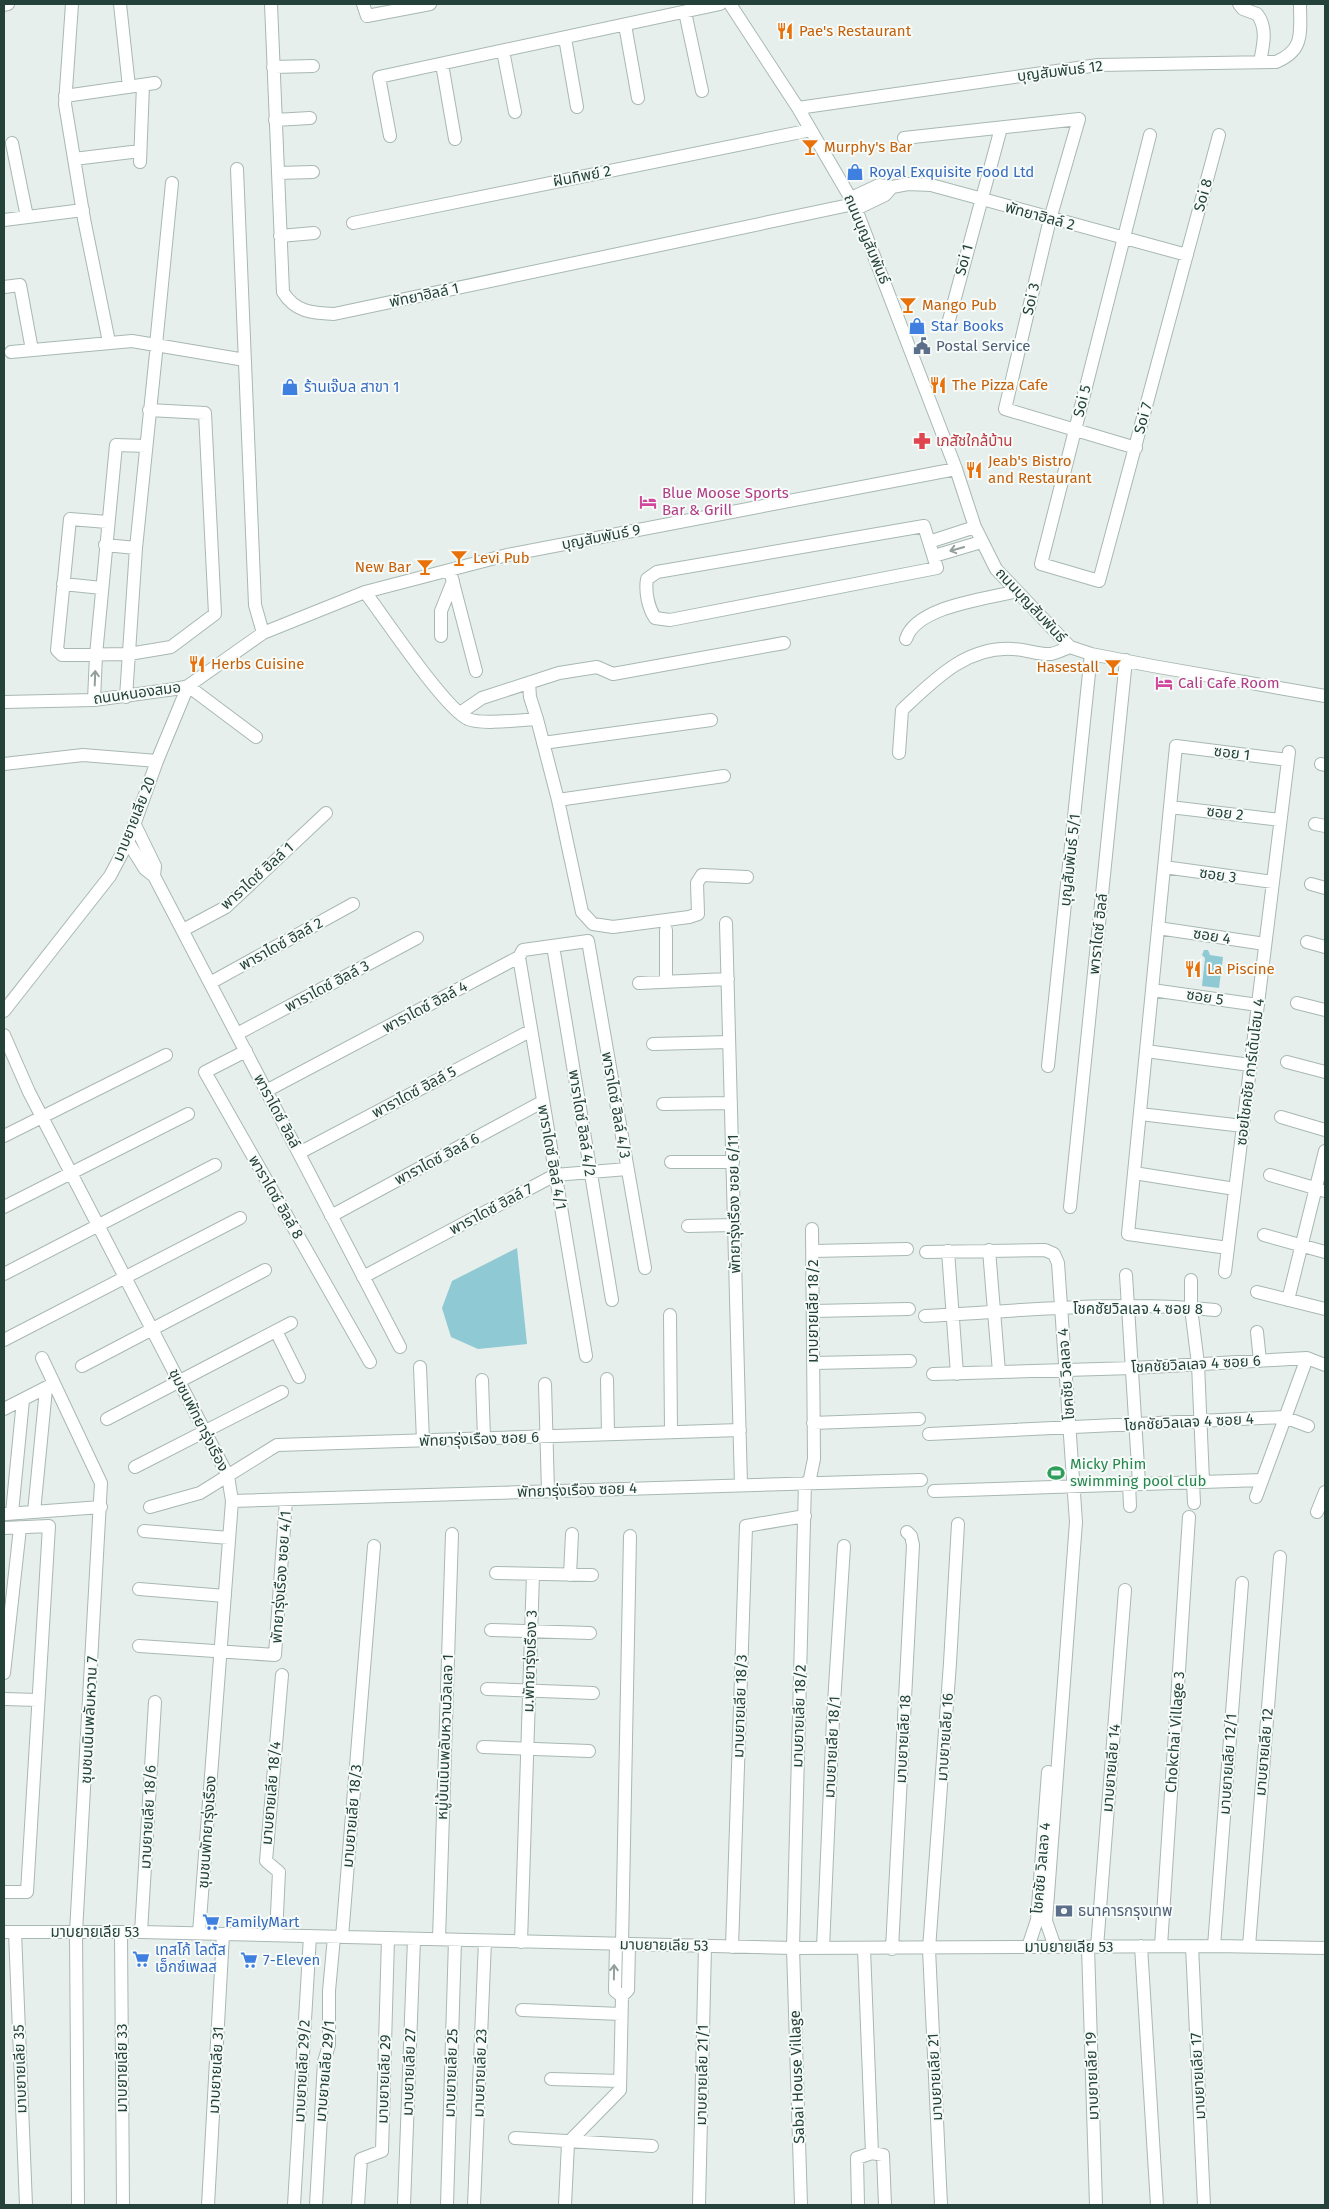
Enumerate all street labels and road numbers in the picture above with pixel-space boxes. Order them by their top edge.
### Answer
street label: บุญสัมพันธ์ 12 [1016,57,1104,85]
street label: ฝันทิพย์ 2 [551,162,613,190]
street label: Soi 8 [1190,177,1216,213]
street label: ถนนบุญสัมพันธ์ [840,191,894,287]
street label: พัทยาฮิลล์ 2 [1003,198,1077,234]
street label: Soi 1 [951,242,977,278]
street label: พัทยาฮิลล์ 1 [388,279,460,311]
street label: Soi 3 [1019,281,1043,317]
street label: Soi 5 [1069,383,1095,419]
street label: Soi 7 [1130,400,1156,436]
street label: บุญสัมพันธ์ 9 [560,520,642,553]
street label: ถนนบุญสัมพันธ์ [992,564,1070,646]
street label: ถนนหนองสมอ [92,678,182,708]
street label: ซอย 1 [1213,742,1251,764]
street label: มาบยายเลีย 20 [109,774,159,864]
street label: ซอย 2 [1205,802,1245,824]
street label: บุญสัมพันธ์ 5/1 [1056,813,1084,907]
street label: พาราไดซ์ ฮิลล์ 1 [217,839,297,913]
street label: ซอย 3 [1198,863,1238,887]
street label: พาราไดซ์ ฮิลล์ [1085,893,1111,975]
street label: พาราไดซ์ ฮิลล์ 2 [236,914,326,974]
street label: ซอย 4 [1192,924,1232,948]
street label: พาราไดซ์ ฮิลล์ 3 [282,956,372,1016]
street label: พาราไดซ์ ฮิลล์ 4 [380,977,470,1037]
street label: ซอย 5 [1185,985,1225,1009]
street label: ซอยโชคชัย การ์เด้นโฮม 4 [1232,997,1268,1147]
street label: พาราไดซ์ ฮิลล์ 4/3 [598,1050,634,1160]
street label: พาราไดซ์ ฮิลล์ 5 [369,1062,459,1122]
street label: พาราไดซ์ ฮิลล์ 4/2 [565,1068,599,1178]
street label: พาราไดซ์ ฮิลล์ [250,1071,304,1151]
street label: พาราไดซ์ ฮิลล์ 4/1 [534,1103,570,1211]
street label: พาราไดซ์ ฮิลล์ 6 [392,1129,482,1189]
street label: พัทยารุ่งเรือง ซอย 6/11 [724,1134,744,1274]
street label: พาราไดซ์ ฮิลล์ 8 [245,1152,307,1242]
street label: พาราไดซ์ ฮิลล์ 7 [446,1179,536,1239]
street label: มาบยายเลีย 18/2 [804,1259,822,1363]
street label: โชคชัยวิลเลจ 4 ซอย 8 [1073,1300,1203,1318]
street label: โชคชัย วิลเลจ 4 [1054,1328,1078,1420]
street label: โชคชัยวิลเลจ 4 ซอย 6 [1131,1352,1261,1376]
street label: ชุมชนพัทยารุ่งเรือง [165,1366,233,1474]
street label: โชคชัยวิลเลจ 4 ซอย 4 [1124,1410,1254,1434]
street label: พัทยารุ่งเรือง ซอย 6 [419,1428,539,1450]
street label: พัทยารุ่งเรือง ซอย 4 [517,1479,637,1501]
street label: พัทยารุ่งเรือง ซอย 4/1 [267,1510,295,1644]
street label: ม.พัทยารุ่งเรือง 3 [519,1609,541,1713]
street label: หมู่บ้นเนินพลับหวานวิลเลจ 1 [433,1654,457,1820]
street label: มาบยายเลีย 18/3 [729,1654,751,1758]
street label: ชุมชนเนินพลับหวาน 7 [77,1655,101,1784]
street label: มาบยายเลีย 18/2 [788,1664,810,1768]
street label: Chokchai Village 3 [1162,1670,1188,1794]
street label: มาบยายเลีย 16 [933,1692,957,1782]
street label: มาบยายเลีย 18 [892,1694,914,1784]
street label: มาบยายเลีย 18/1 [820,1696,844,1798]
street label: มาบยายเลีย 12 [1251,1707,1277,1797]
street label: มาบยายเลีย 12/1 [1215,1713,1241,1815]
street label: มาบยายเลีย 14 [1098,1723,1124,1813]
street label: มาบยายเลีย 18/4 [258,1741,284,1845]
street label: มาบยายเลีย 18/3 [339,1764,365,1868]
street label: มาบยายเลีย 18/6 [136,1765,160,1869]
street label: ชุมชนพัทยารุ่งเรือง [194,1775,220,1889]
street label: โชคชัย วิลเลจ 4 [1028,1821,1054,1914]
street label: มาบยายเลีย 53 [51,1923,139,1941]
street label: มาบยายเลีย 53 [619,1935,709,1955]
street label: มาบยายเลีย 53 [1025,1938,1113,1956]
street label: Sabai House Village [786,2010,808,2144]
street label: มาบยายเลีย 29/2 [290,2019,314,2123]
street label: มาบยายเลีย 29/1 [312,2019,338,2123]
street label: มาบยายเลีย 35 [9,2024,31,2114]
street label: มาบยายเลีย 33 [113,2024,131,2112]
street label: มาบยายเลีย 21/1 [692,2024,712,2126]
street label: มาบยายเลีย 31 [205,2026,227,2114]
street label: มาบยายเลีย 27 [398,2027,420,2116]
street label: มาบยายเลีย 25 [440,2028,462,2118]
street label: มาบยายเลีย 23 [469,2028,491,2118]
street label: มาบยายเลีย 19 [1081,2031,1103,2120]
street label: มาบยายเลีย 17 [1187,2032,1209,2120]
street label: มาบยายเลีย 21 [924,2033,946,2121]
street label: มาบยายเลีย 29 [373,2034,395,2124]

